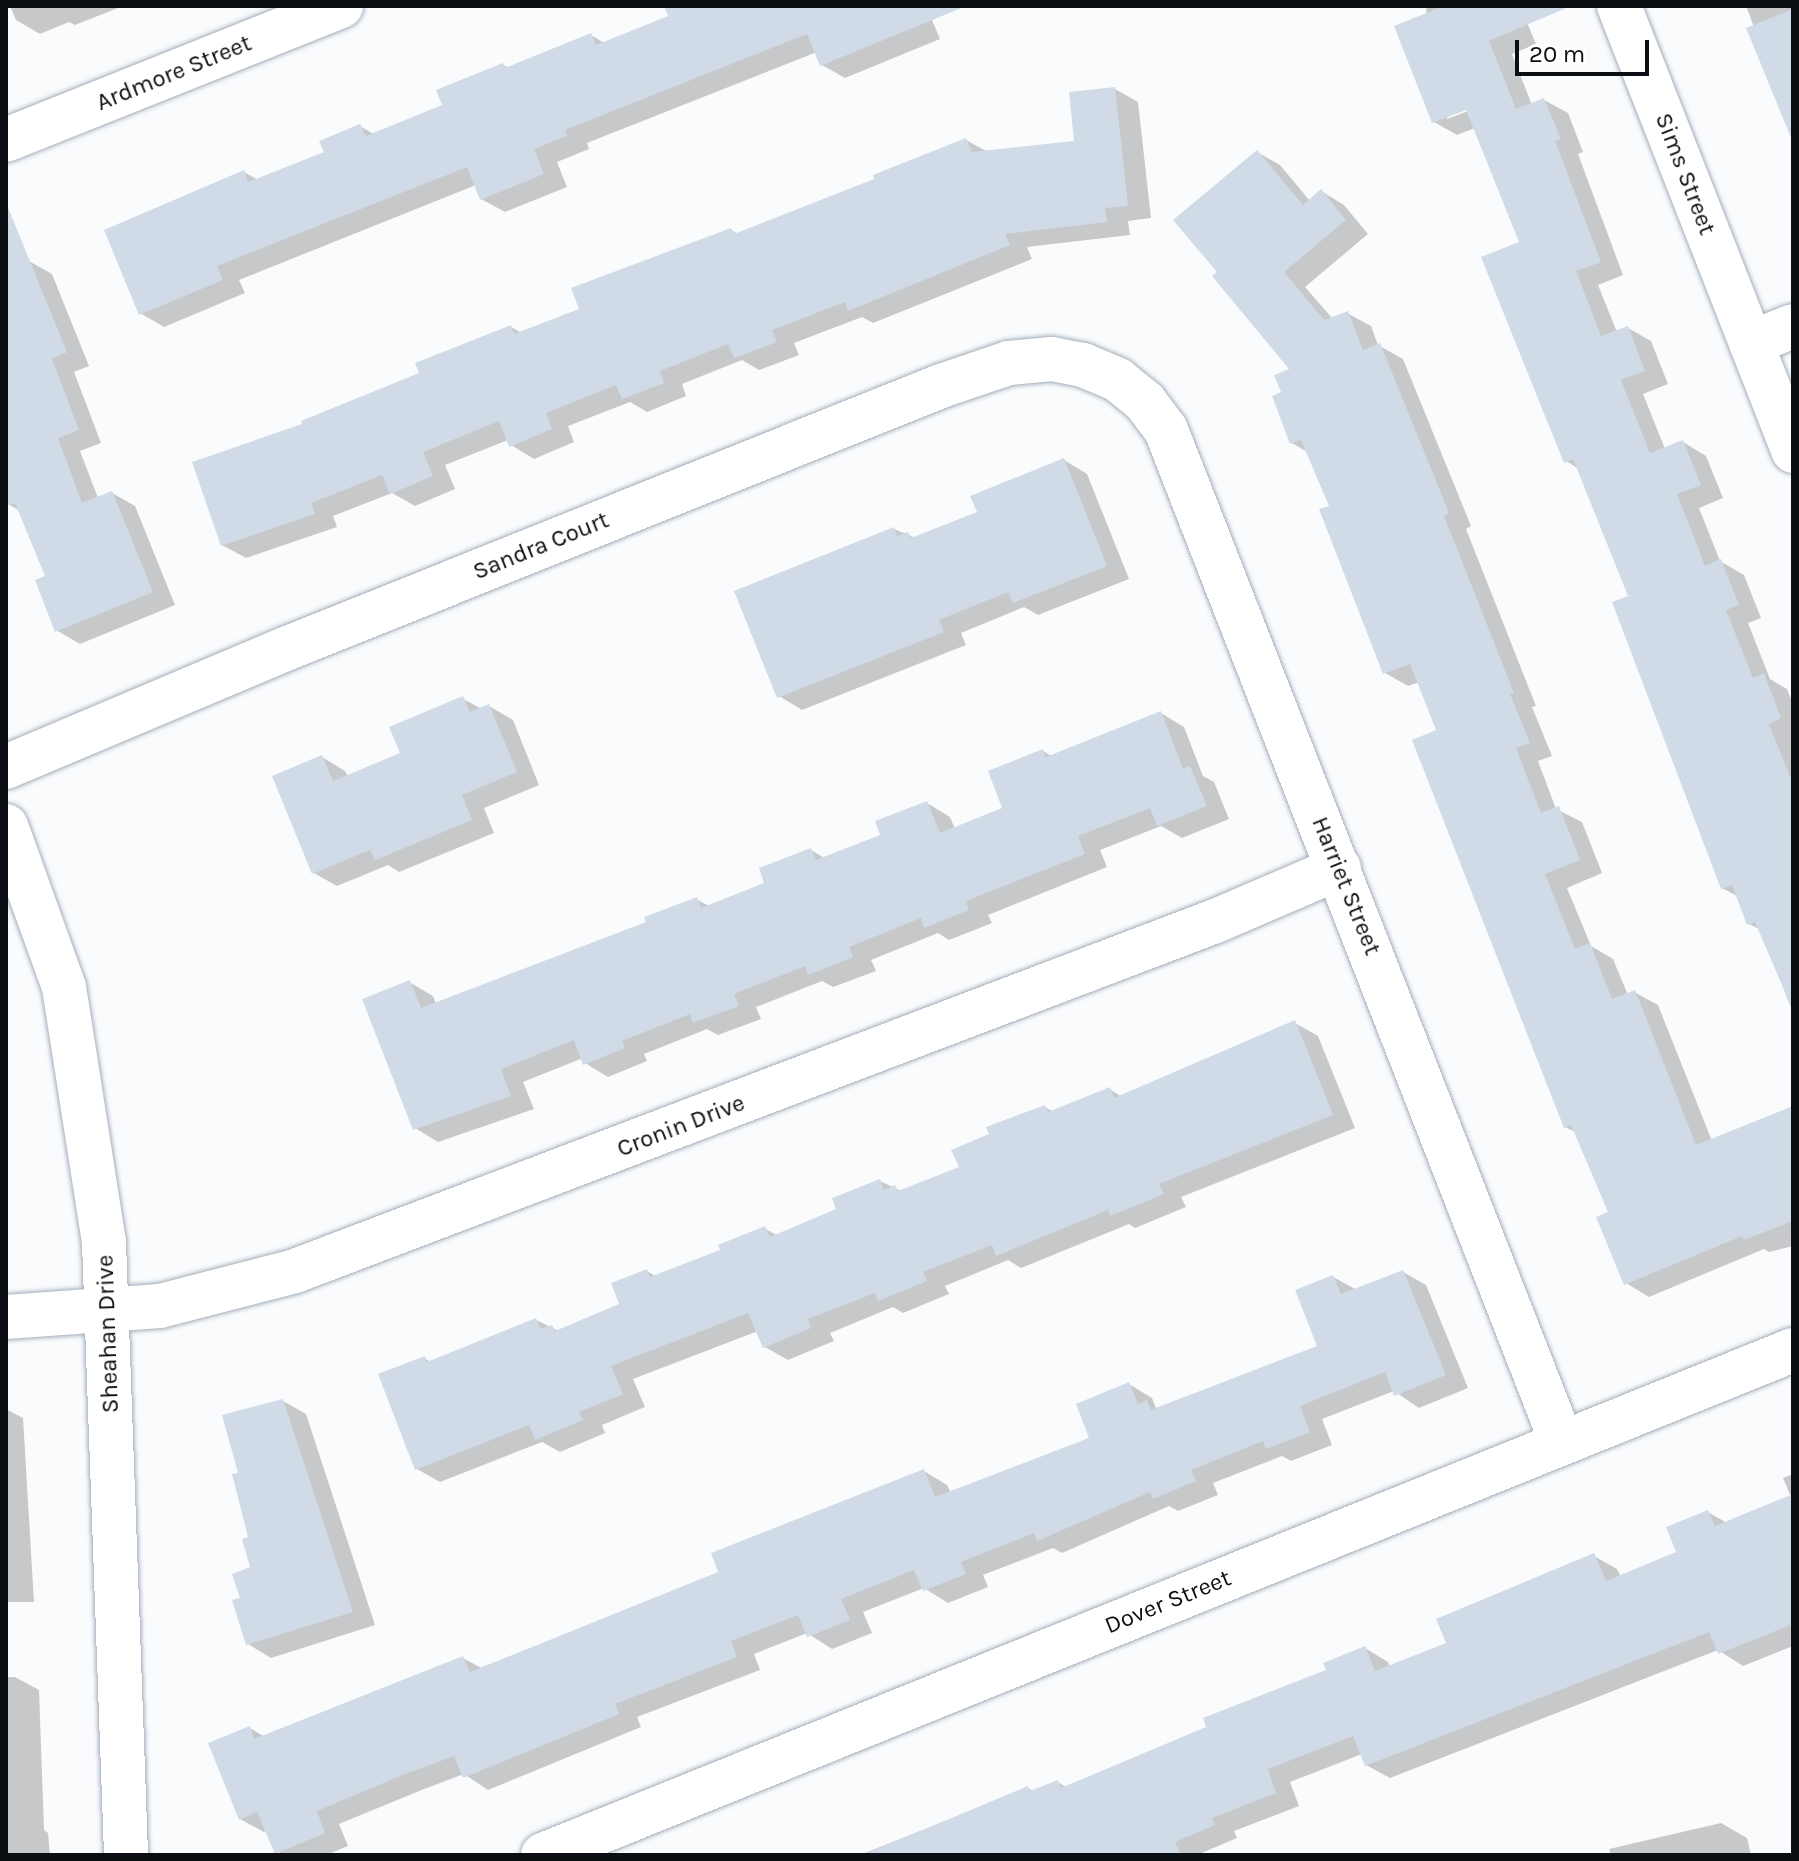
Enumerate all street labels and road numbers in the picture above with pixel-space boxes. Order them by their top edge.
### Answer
street label: Ardmore Street [92,29,256,117]
street label: Sims Street [1649,109,1721,239]
street label: Sandra Court [469,506,613,586]
street label: Harriet Street [1305,813,1387,959]
street label: Cronin Drive [613,1088,749,1164]
street label: Sheahan Drive [91,1254,125,1414]
street label: Dover Street [1101,1564,1235,1640]

